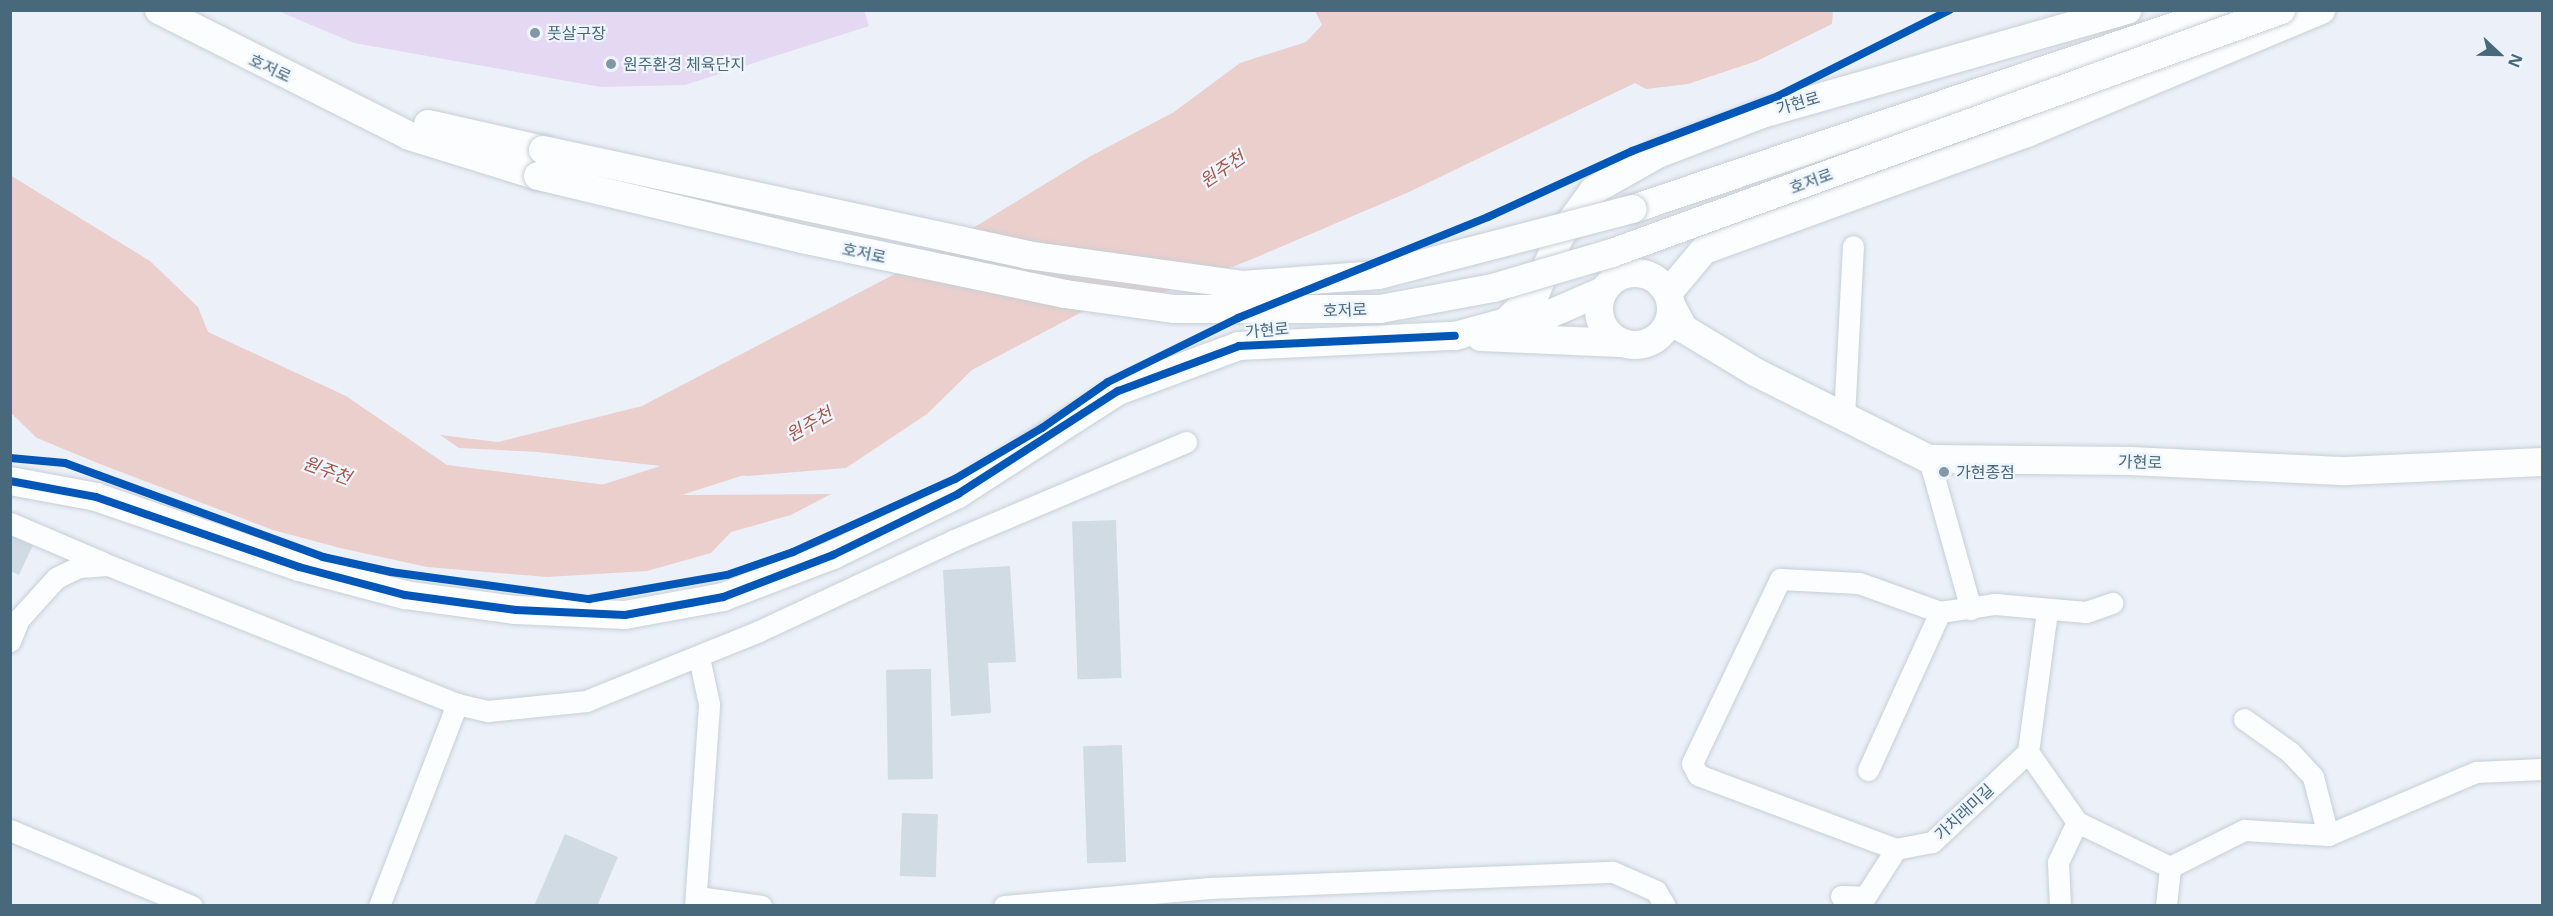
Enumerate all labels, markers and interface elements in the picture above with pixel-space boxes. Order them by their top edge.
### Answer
place label: 풋살구장 [547,23,606,43]
north arrow [2469,24,2529,84]
marker: 풋살구장 [528,26,542,40]
street label: 호저로 [246,50,294,86]
text: N [2503,51,2528,71]
place label: 원주환경 체육단지 [623,54,745,74]
marker: 원주환경 체육단지 [604,57,618,71]
street label: 가현로 [1774,88,1822,118]
water label: 원주천 [1195,146,1249,192]
street label: 호저로 [1787,164,1835,198]
street label: 호저로 [840,239,888,267]
street label: 호저로 [1323,300,1367,320]
street label: 가현로 [1244,319,1290,341]
water label: 원주천 [782,402,836,446]
water label: 원주천 [300,451,354,489]
street label: 가현로 [2118,452,2162,472]
place label: 가현종점 [1956,462,2015,482]
marker: 가현종점 [1937,465,1951,479]
street label: 가치래미길 [1931,780,1997,844]

